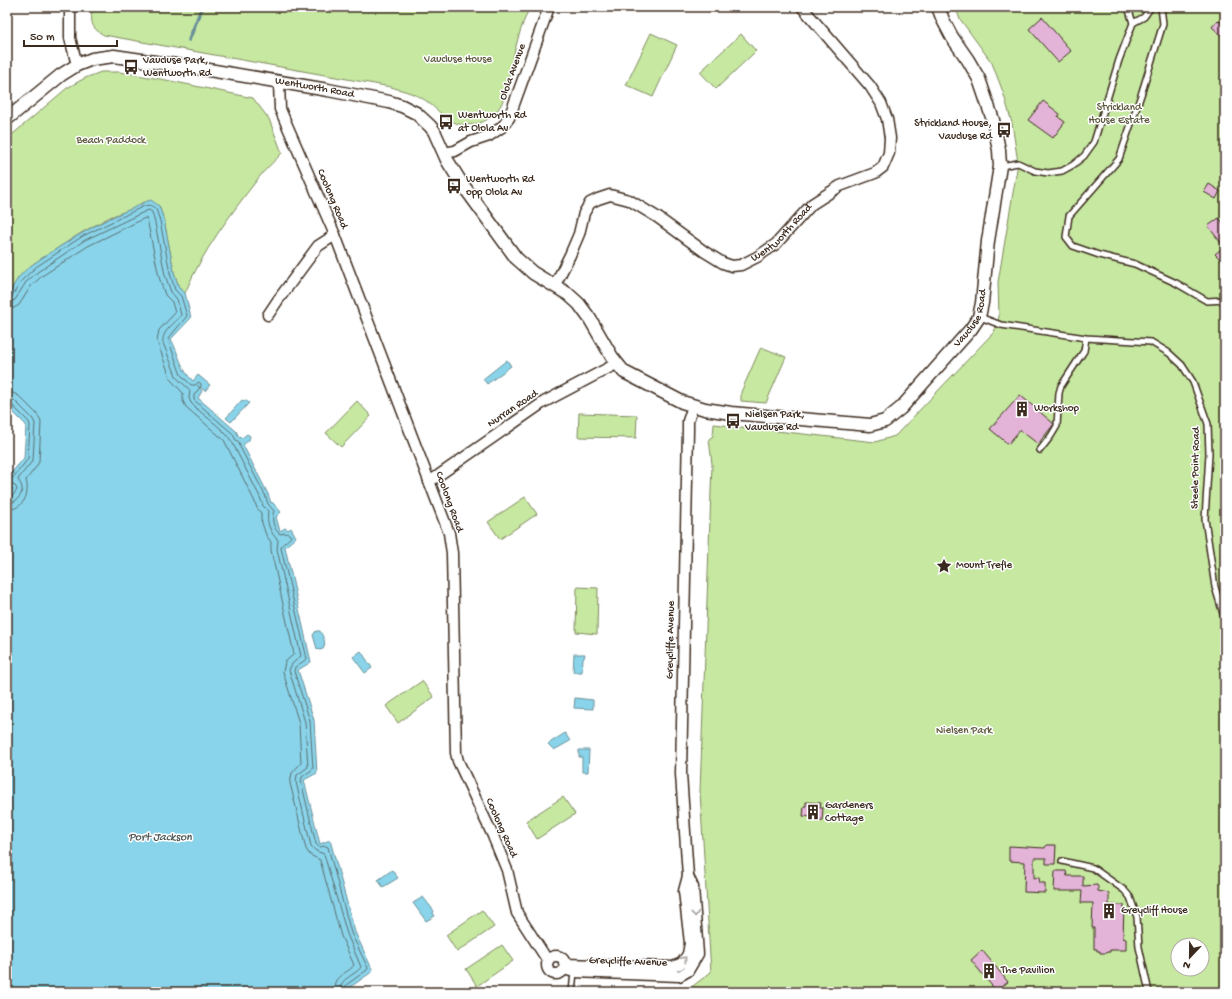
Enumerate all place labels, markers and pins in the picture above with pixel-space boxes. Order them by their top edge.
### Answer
place label: Vaucluse Park, Wentworth Rd [142,55,213,80]
bus stop icon: Vaucluse Park, Wentworth Rd [122,58,140,76]
place label: Wentworth Rd at Olola Av [458,110,528,135]
bus stop icon: Wentworth Rd at Olola Av [437,113,455,131]
place label: Strickland House, Vaucluse Rd [914,118,994,143]
bus stop icon: Strickland House, Vaucluse Rd [995,121,1013,139]
place label: Wentworth Rd opp Olola Av [466,174,536,199]
bus stop icon: Wentworth Rd opp Olola Av [445,177,463,195]
building icon: Workshop [1013,400,1031,418]
place label: Workshop [1034,403,1080,415]
place label: Nielsen Park, Vaucluse Rd [744,409,805,434]
bus stop icon: Nielsen Park, Vaucluse Rd [724,412,742,430]
place icon: Mount Trefle [935,557,953,575]
place label: Mount Trefle [956,560,1012,572]
place label: Gardeners Cottage [825,800,874,825]
building icon: Gardeners Cottage [804,803,822,821]
building icon: Greycliff House [1100,902,1118,920]
place label: Greycliff House [1121,904,1188,917]
building icon: The Pavilion [980,962,998,980]
place label: The Pavilion [1000,965,1055,977]

